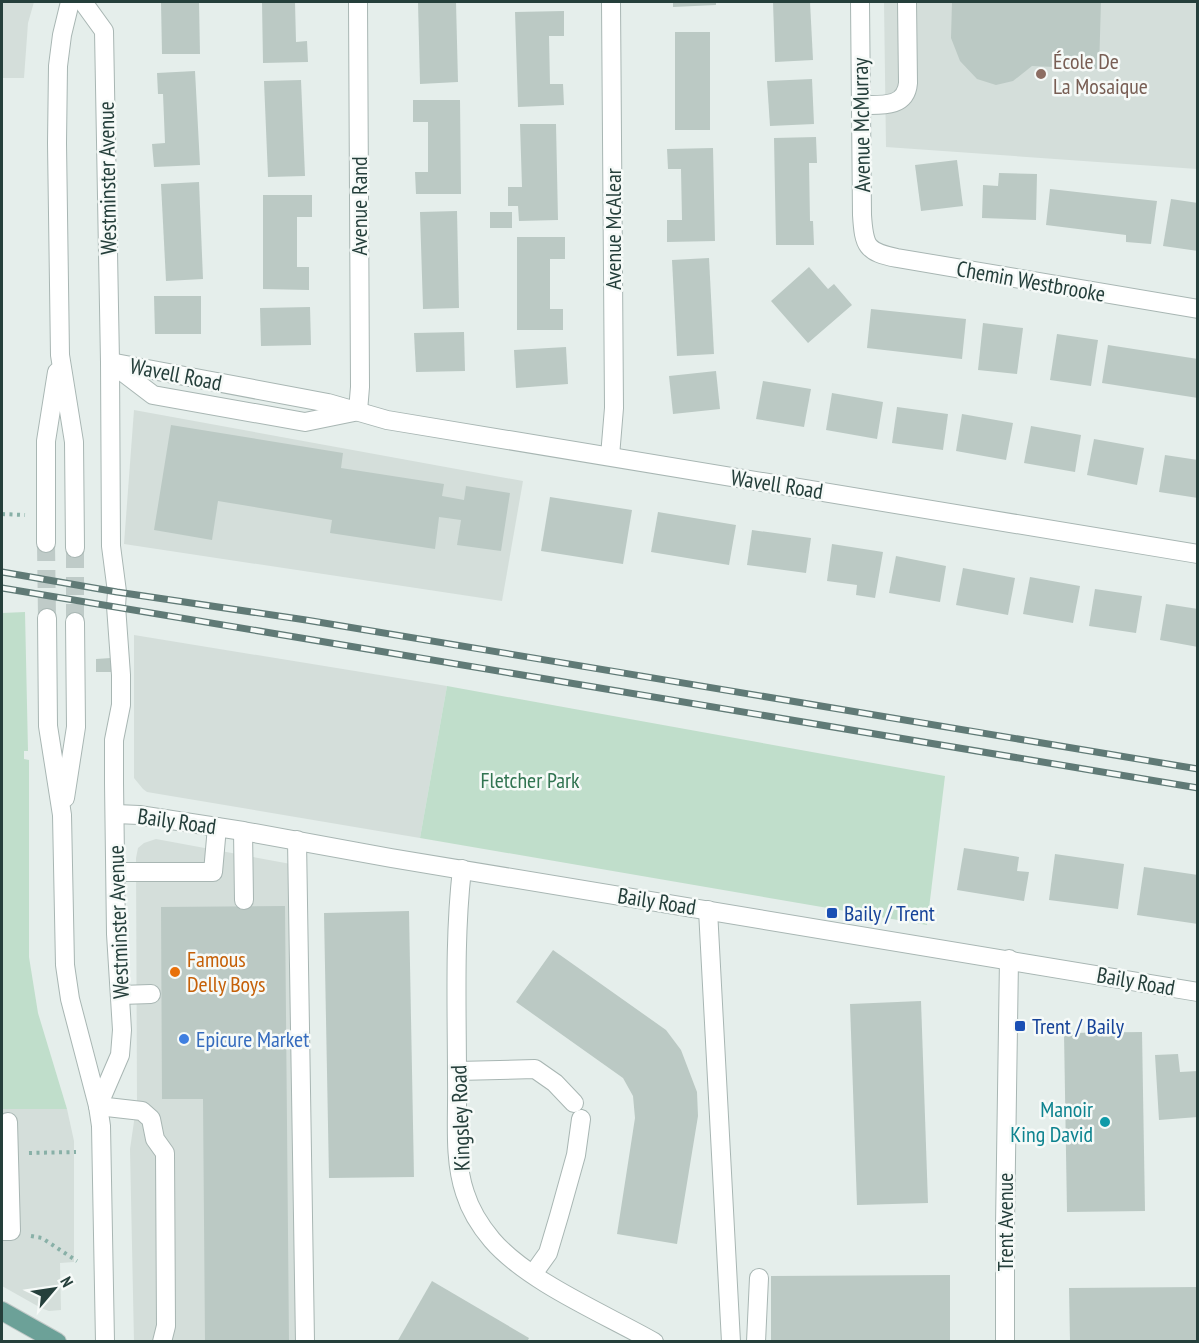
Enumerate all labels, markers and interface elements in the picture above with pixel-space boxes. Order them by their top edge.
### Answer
place label: École De La Mosaique [1053,47,1148,100]
street label: Avenue McMurray [846,57,876,193]
marker: École De La Mosaique [1034,67,1048,81]
street label: Westminster Avenue [92,101,122,255]
street label: Avenue Rand [345,157,373,255]
street label: Avenue McAlear [599,168,627,290]
street label: Chemin Westbrooke [954,254,1108,308]
street label: Wavell Road [128,351,224,397]
street label: Wavell Road [729,463,825,505]
park label: Fletcher Park [480,766,580,794]
street label: Baily Road [136,802,218,840]
street label: Westminster Avenue [101,845,135,999]
street label: Baily Road [616,881,698,921]
place label: Baily / Trent [844,899,935,927]
marker: Baily / Trent [825,906,839,920]
place label: Famous Delly Boys [187,945,266,998]
street label: Baily Road [1095,960,1177,1002]
marker: Famous Delly Boys [168,965,182,979]
place label: Trent / Baily [1032,1012,1125,1040]
marker: Trent / Baily [1013,1019,1027,1033]
place label: Epicure Market [196,1025,309,1053]
marker: Epicure Market [177,1032,191,1046]
street label: Kingsley Road [444,1065,476,1171]
place label: Manoir King David [1010,1095,1093,1148]
marker: Manoir King David [1098,1115,1112,1129]
street label: Trent Avenue [991,1173,1019,1271]
north arrow [24,1259,84,1319]
text: N [56,1273,78,1290]

